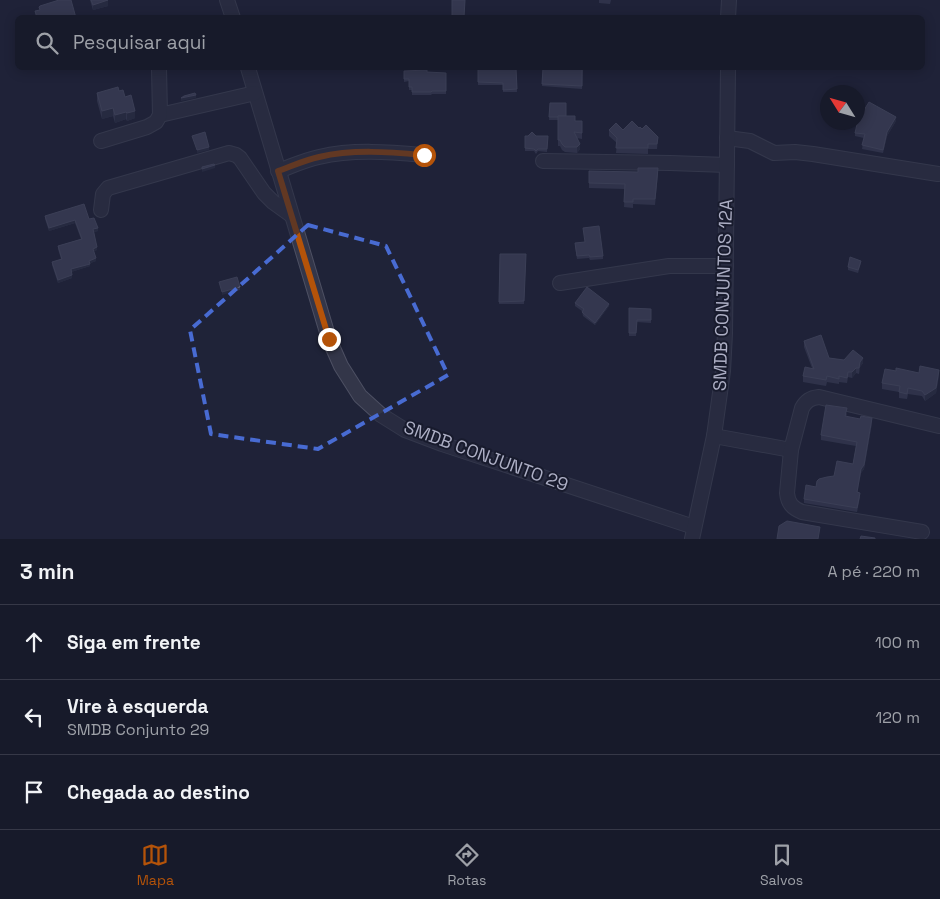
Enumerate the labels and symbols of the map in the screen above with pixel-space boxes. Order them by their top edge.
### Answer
north arrow [820,85,865,130]
route start [413,144,436,167]
street label: SMDB CONJUNTOS 12A [708,199,737,391]
route end [318,328,341,351]
street label: SMDB CONJUNTO 29 [401,415,572,496]

